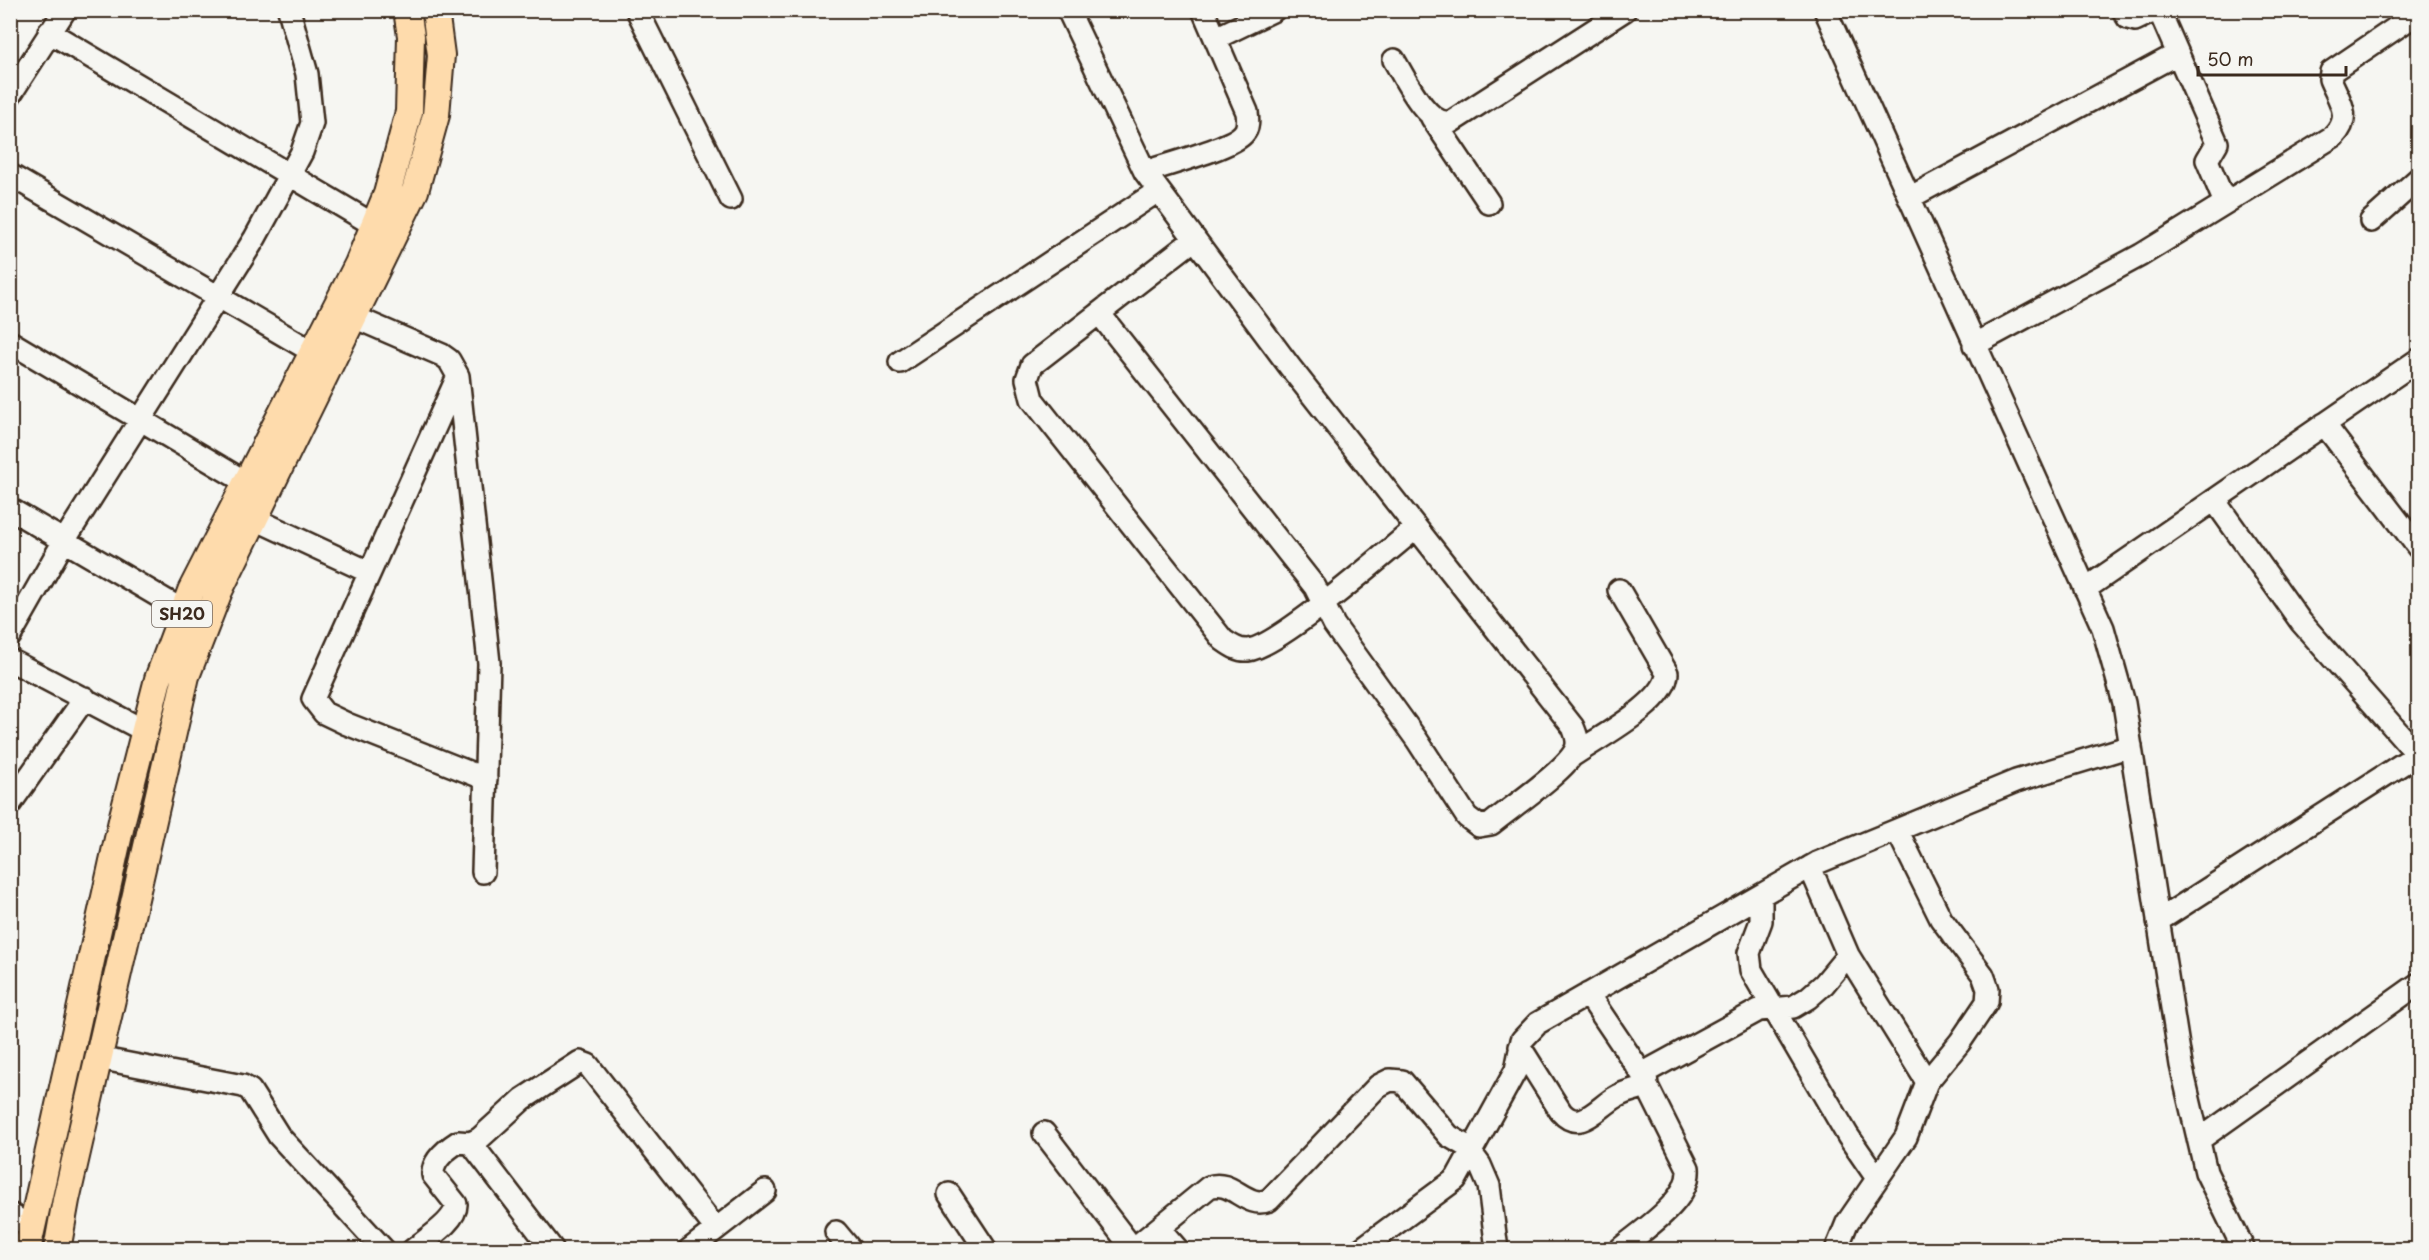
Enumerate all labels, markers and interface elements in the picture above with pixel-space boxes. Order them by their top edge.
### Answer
scale bar [2198,39,2346,77]
text: 50 m [2207,45,2254,72]
road number: SH20 [152,601,212,627]

